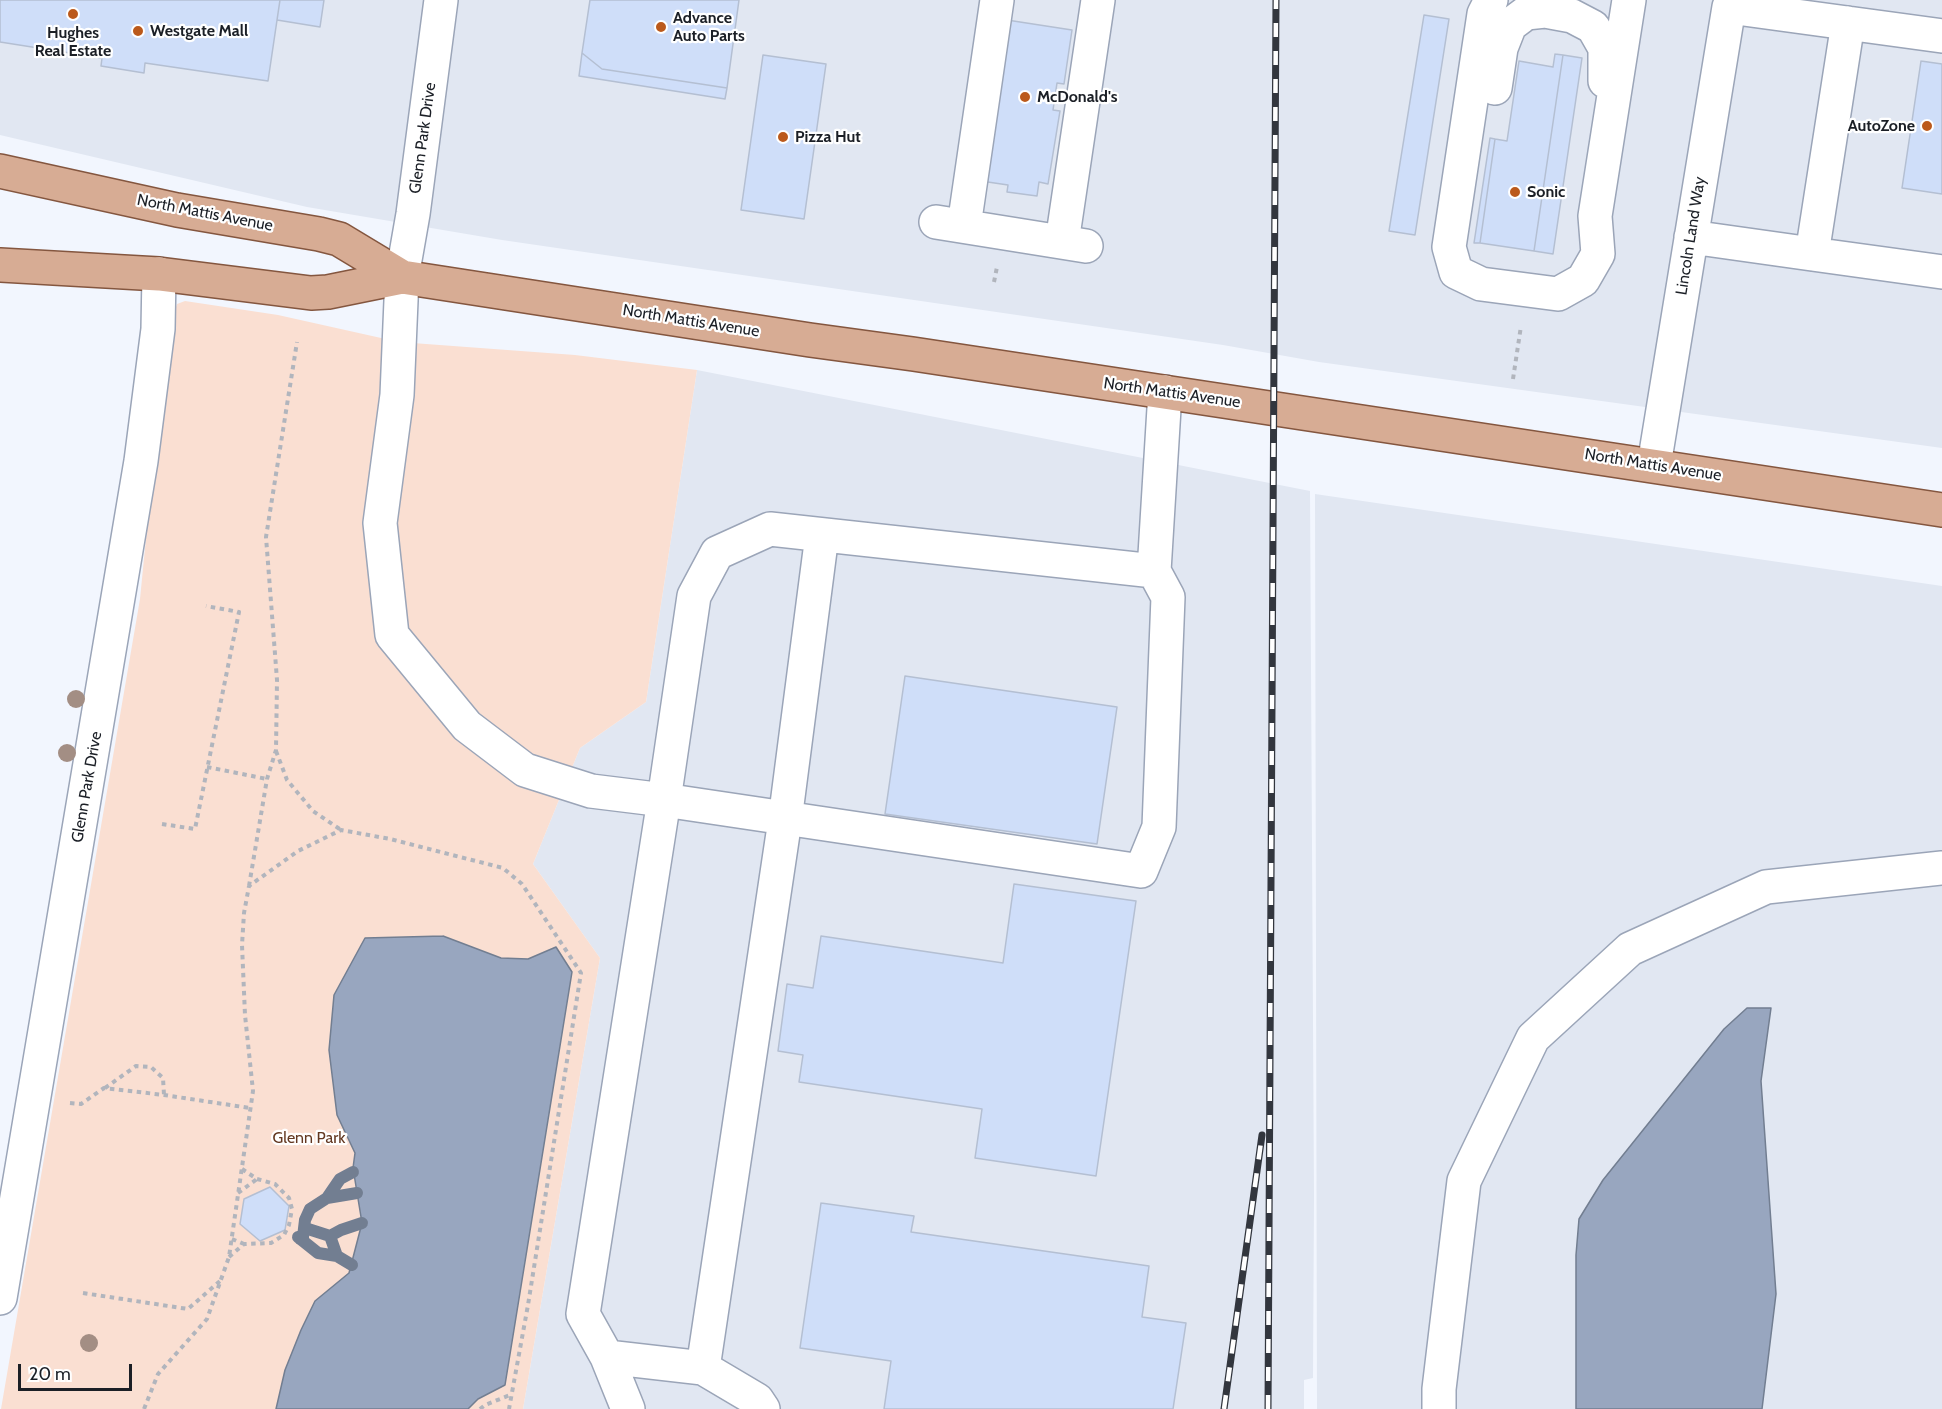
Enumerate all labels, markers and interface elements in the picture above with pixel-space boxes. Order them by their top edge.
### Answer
marker: Hughes Real Estate [66,7,80,21]
place label: Advance Auto Parts [673,8,745,46]
marker: Advance Auto Parts [654,20,668,34]
place label: Westgate Mall [150,21,248,41]
place label: Hughes Real Estate [35,23,111,61]
marker: Westgate Mall [131,24,145,38]
street label: Glenn Park Drive [406,81,440,195]
place label: McDonald's [1037,87,1117,107]
marker: McDonald's [1018,90,1032,104]
place label: AutoZone [1848,116,1915,136]
marker: AutoZone [1920,119,1934,133]
place label: Pizza Hut [795,127,861,147]
marker: Pizza Hut [776,130,790,144]
street label: Lincoln Land Way [1672,175,1710,297]
place label: Sonic [1527,182,1565,202]
marker: Sonic [1508,185,1522,199]
street label: North Mattis Avenue [135,190,275,236]
street label: North Mattis Avenue [621,301,761,341]
street label: North Mattis Avenue [1102,374,1242,412]
street label: North Mattis Avenue [1583,445,1723,485]
street label: Glenn Park Drive [68,730,106,844]
park label: Glenn Park [273,1128,345,1148]
scale bar [21,1352,135,1390]
text: 20 m [29,1363,71,1385]

